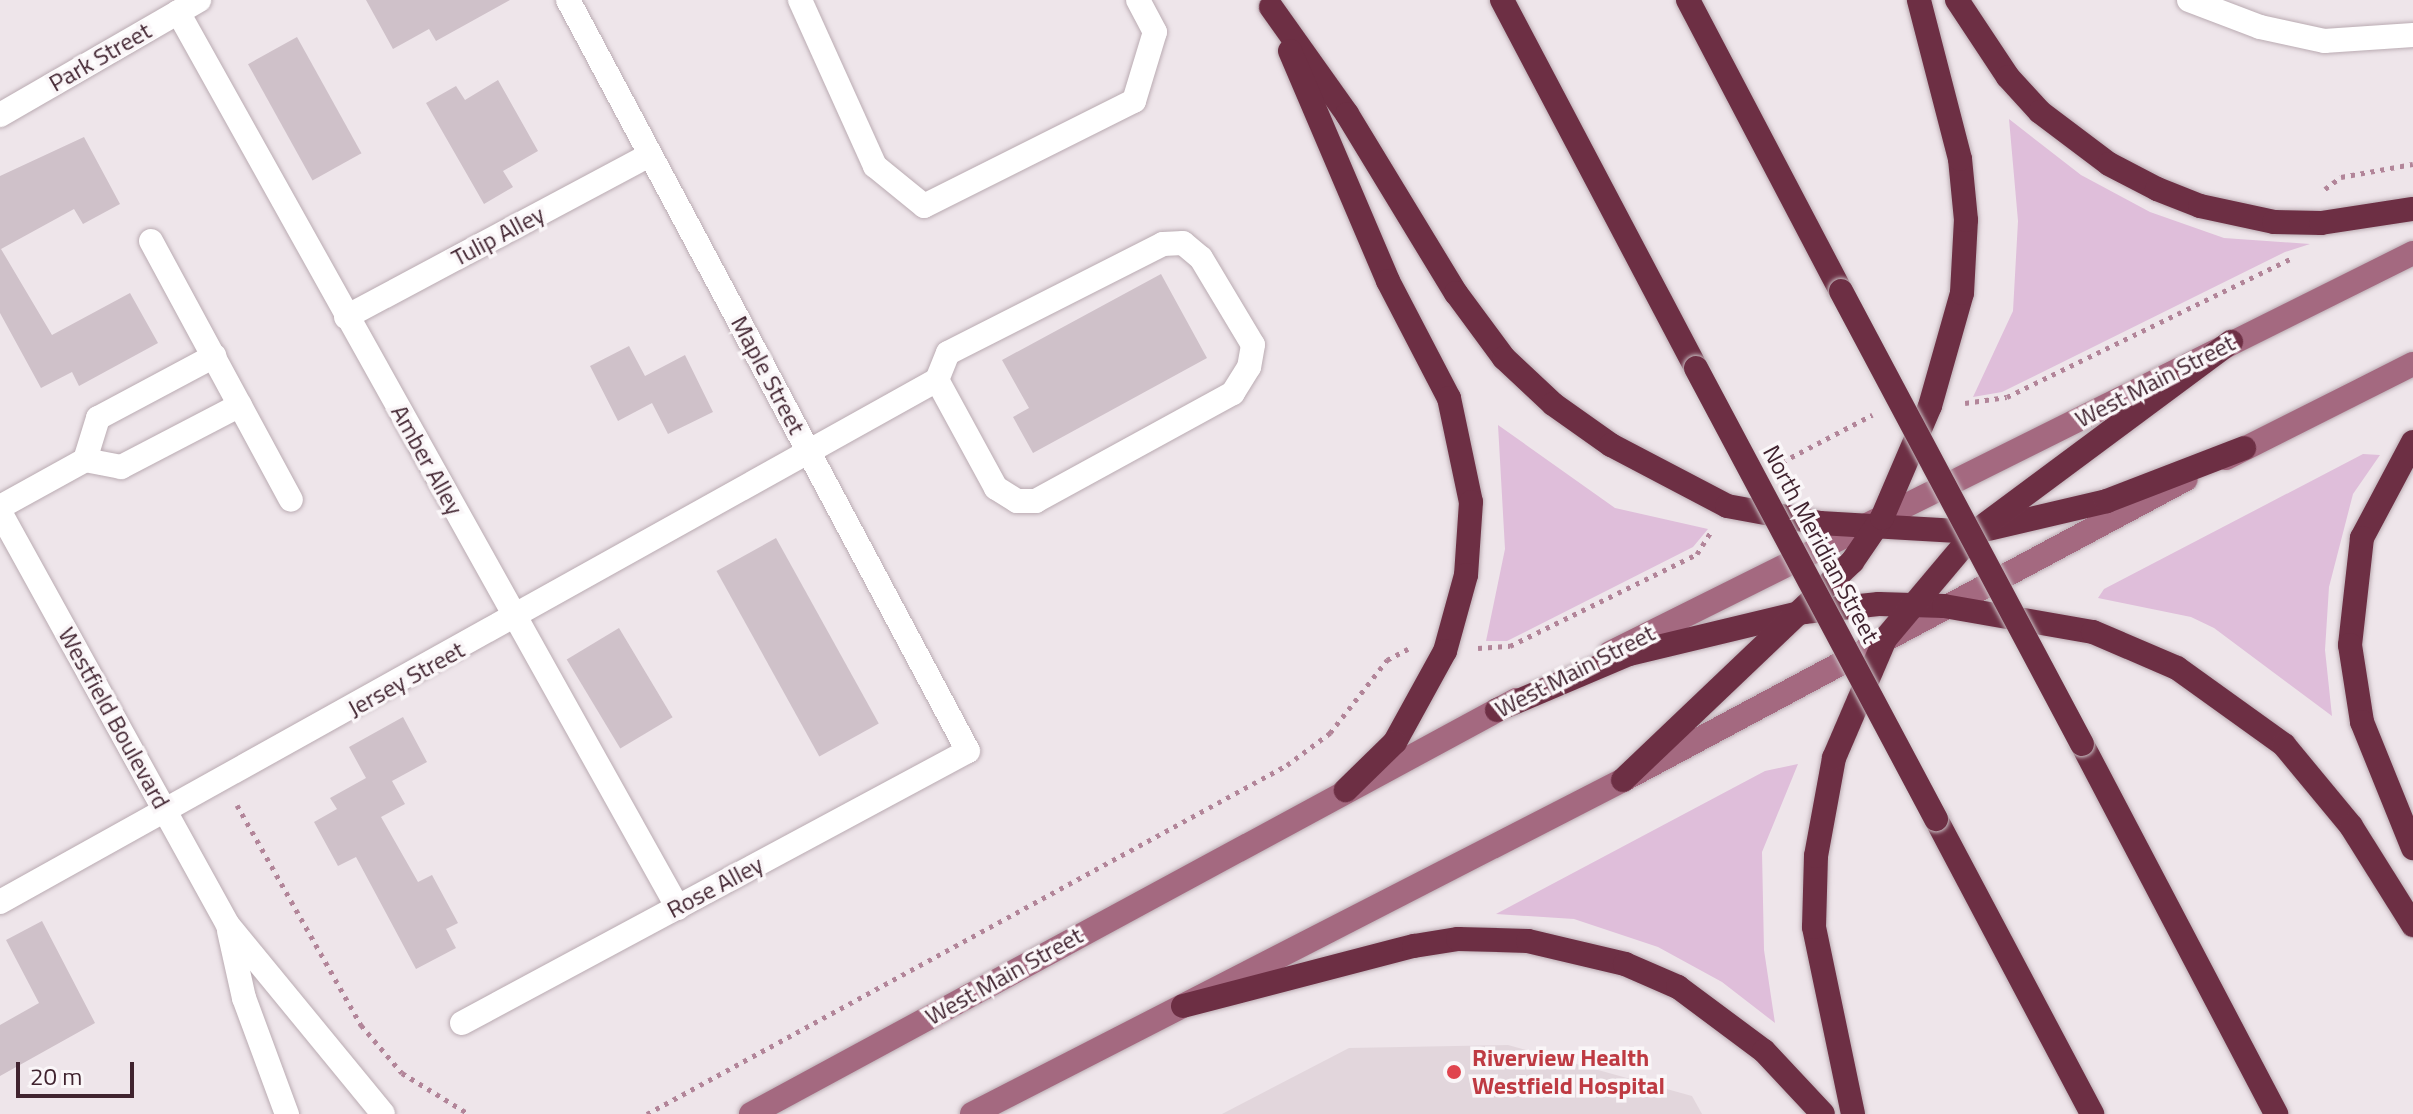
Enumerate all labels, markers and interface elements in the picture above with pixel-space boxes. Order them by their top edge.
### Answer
street label: Park Street [44,16,156,98]
street label: Tulip Alley [447,200,549,272]
street label: Maple Street [725,311,811,439]
street label: West Main Street [2070,328,2240,434]
street label: Amber Alley [385,400,469,520]
street label: North Meridian Street [1757,440,1885,648]
street label: West Main Street [1490,618,1660,724]
street label: Westfield Boulevard [52,622,176,814]
street label: Jersey Street [343,635,469,723]
street label: Rose Alley [662,850,768,924]
street label: West Main Street [920,921,1088,1031]
place label: Riverview Health Westfield Hospital [1472,1044,1665,1100]
scale bar [20,1046,138,1096]
text: 20 m [30,1058,82,1094]
marker: Riverview Health Westfield Hospital [1443,1061,1465,1083]

